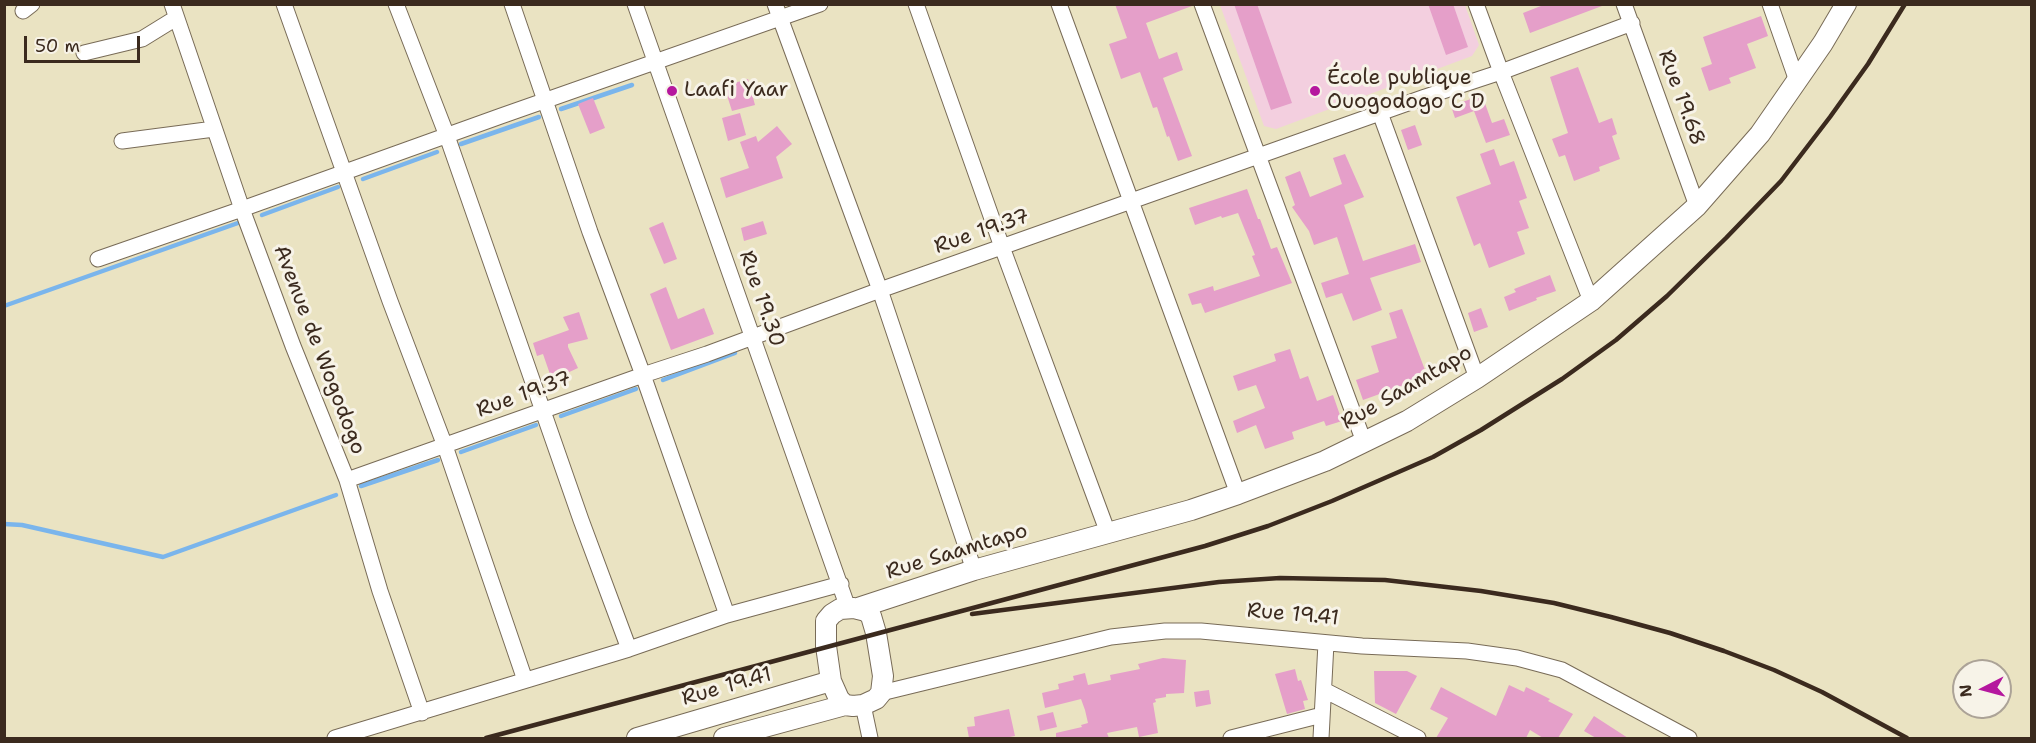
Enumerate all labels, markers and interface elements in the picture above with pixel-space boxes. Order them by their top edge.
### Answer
scale bar [27,24,142,62]
text: 50 m [35,34,80,58]
street label: Rue 19.68 [1652,47,1710,149]
place label: École publique Ouogodogo C D [1327,66,1485,116]
place label: Laafi Yaar [684,78,788,104]
marker: Laafi Yaar [665,84,679,98]
marker: École publique Ouogodogo C D [1308,84,1322,98]
street label: Rue 19.37 [931,204,1033,260]
street label: Avenue de Wogodogo [267,242,371,458]
street label: Rue 19.30 [733,248,789,350]
street label: Rue Saamtapo [1337,340,1477,436]
street label: Rue 19.37 [473,366,575,424]
street label: Rue Saamtapo [883,519,1031,585]
street label: Rue 19.41 [1246,598,1340,632]
north arrow [1952,659,2012,719]
street label: Rue 19.41 [679,662,775,712]
text: N [1954,683,1977,698]

